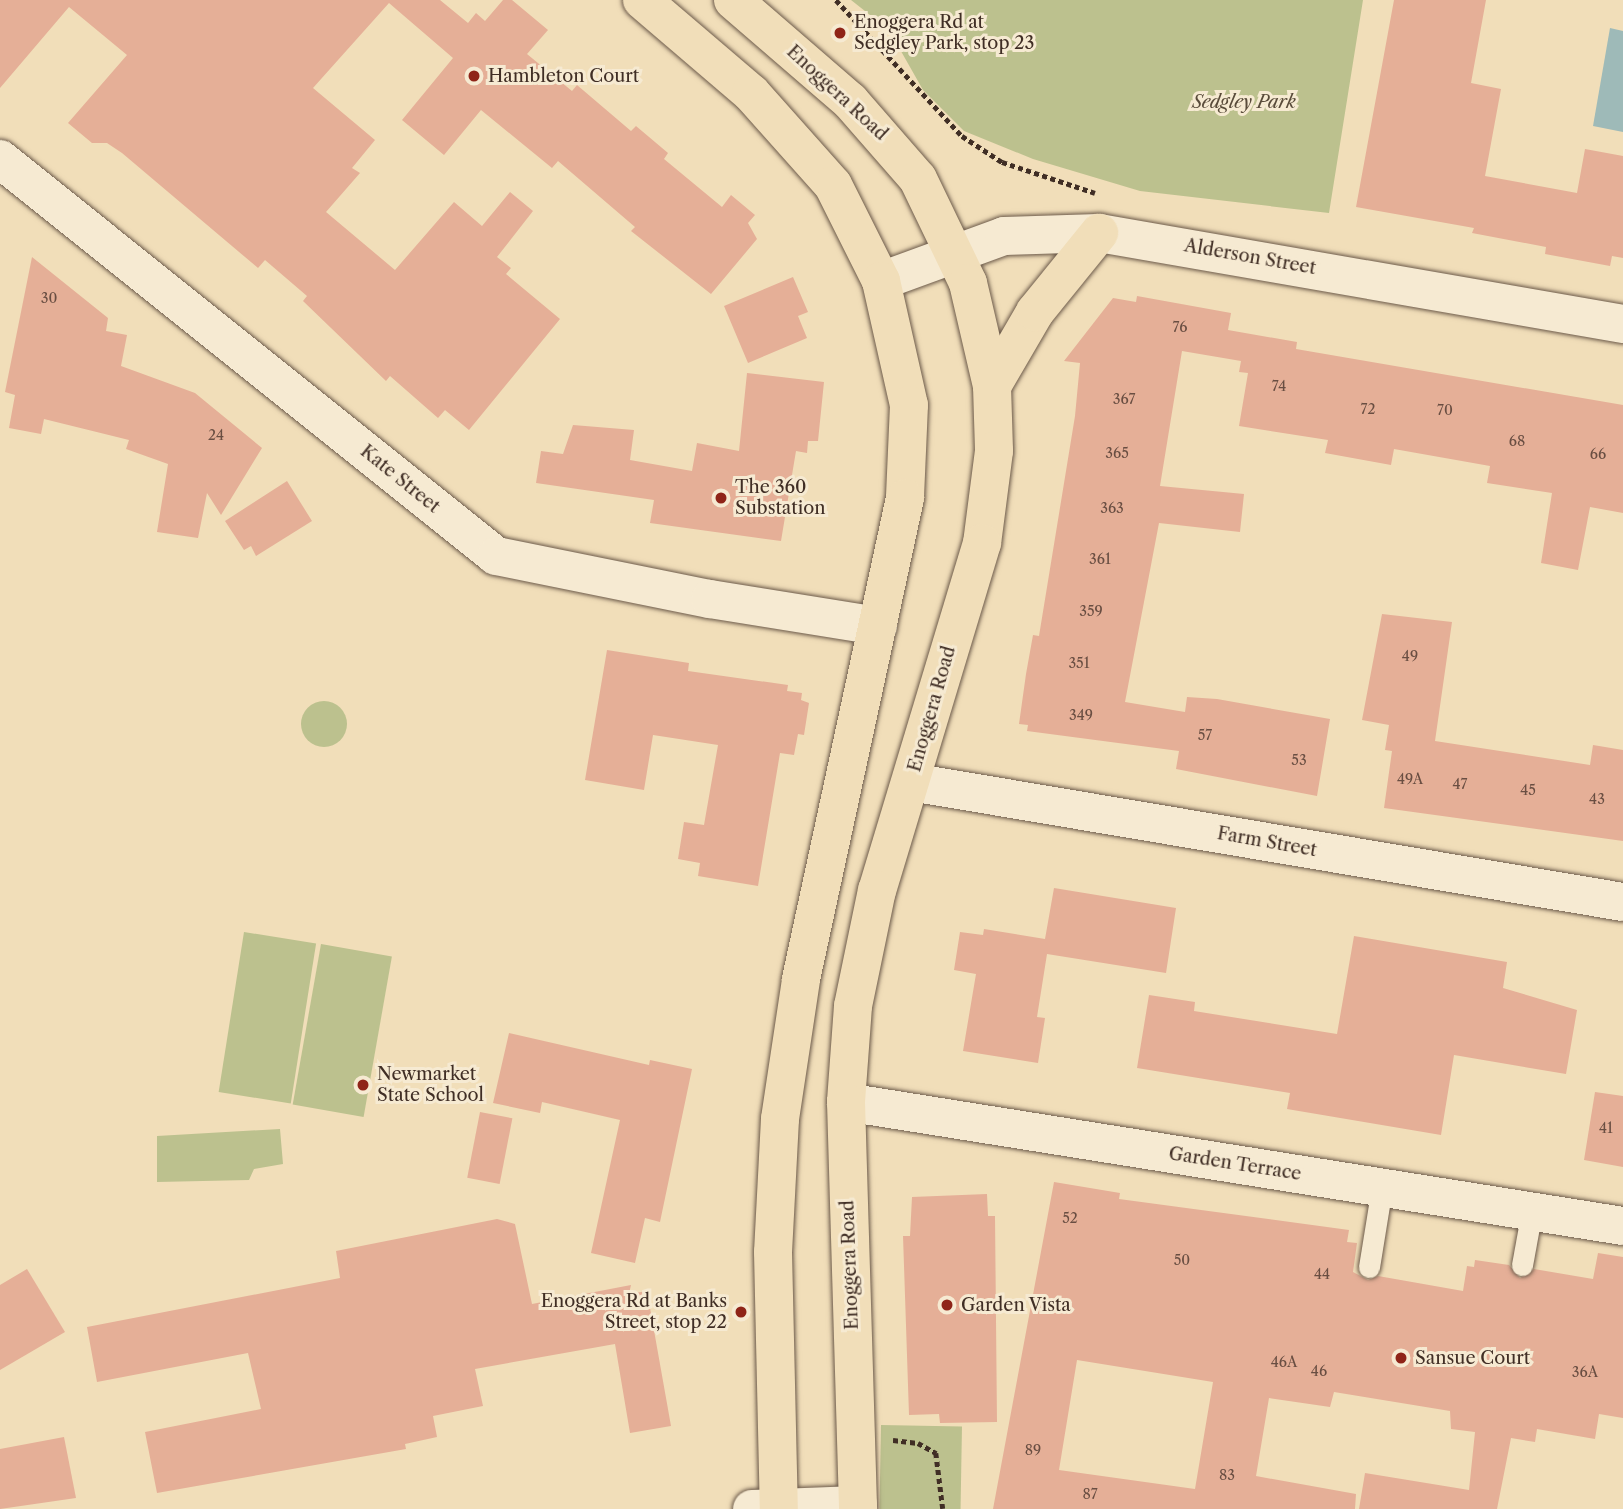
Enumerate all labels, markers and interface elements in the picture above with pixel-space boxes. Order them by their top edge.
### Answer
place label: Enoggera Rd at Sedgley Park, stop 23 [854,12,1035,54]
marker: Enoggera Rd at Sedgley Park, stop 23 [832,25,848,41]
street label: Enoggera Road [782,41,892,145]
place label: Hambleton Court [488,65,639,87]
marker: Hambleton Court [466,68,482,84]
park label: Sedgley Park [1192,91,1296,113]
street label: Alderson Street [1183,235,1317,279]
house number: 30 [41,290,57,306]
house number: 76 [1173,319,1187,335]
house number: 74 [1272,378,1286,394]
house number: 367 [1113,391,1135,407]
house number: 72 [1361,401,1375,417]
house number: 70 [1437,402,1453,418]
house number: 24 [208,427,224,443]
house number: 68 [1509,433,1525,449]
street label: Kate Street [356,440,444,518]
house number: 365 [1105,445,1129,461]
house number: 66 [1590,446,1606,462]
place label: The 360 Substation [735,477,825,520]
marker: The 360 Substation [713,490,729,506]
house number: 363 [1100,500,1124,516]
house number: 361 [1089,551,1111,567]
house number: 359 [1079,603,1103,619]
street label: Enoggera Road [904,644,960,774]
house number: 49 [1402,648,1418,664]
house number: 351 [1068,655,1090,671]
house number: 349 [1069,707,1093,723]
house number: 57 [1198,727,1212,743]
house number: 53 [1291,752,1307,768]
house number: 49A [1397,771,1423,787]
house number: 47 [1453,776,1467,792]
house number: 45 [1520,782,1536,798]
house number: 43 [1589,791,1605,807]
street label: Farm Street [1216,823,1318,861]
place label: Newmarket State School [377,1064,484,1106]
marker: Newmarket State School [355,1077,371,1093]
house number: 41 [1599,1120,1613,1136]
street label: Garden Terrace [1167,1143,1303,1185]
street label: Enoggera Road [837,1200,863,1330]
house number: 52 [1062,1210,1078,1226]
house number: 50 [1174,1252,1190,1268]
house number: 44 [1314,1266,1330,1282]
place label: Enoggera Rd at Banks Street, stop 22 [540,1291,727,1334]
place label: Garden Vista [961,1294,1071,1316]
marker: Garden Vista [939,1297,955,1313]
marker: Enoggera Rd at Banks Street, stop 22 [733,1304,749,1320]
place label: Sansue Court [1415,1347,1530,1369]
marker: Sansue Court [1393,1350,1409,1366]
house number: 46A [1271,1354,1297,1370]
house number: 46 [1311,1363,1327,1379]
house number: 36A [1572,1364,1598,1380]
house number: 89 [1025,1442,1041,1458]
house number: 83 [1219,1467,1235,1483]
house number: 87 [1082,1486,1098,1502]

